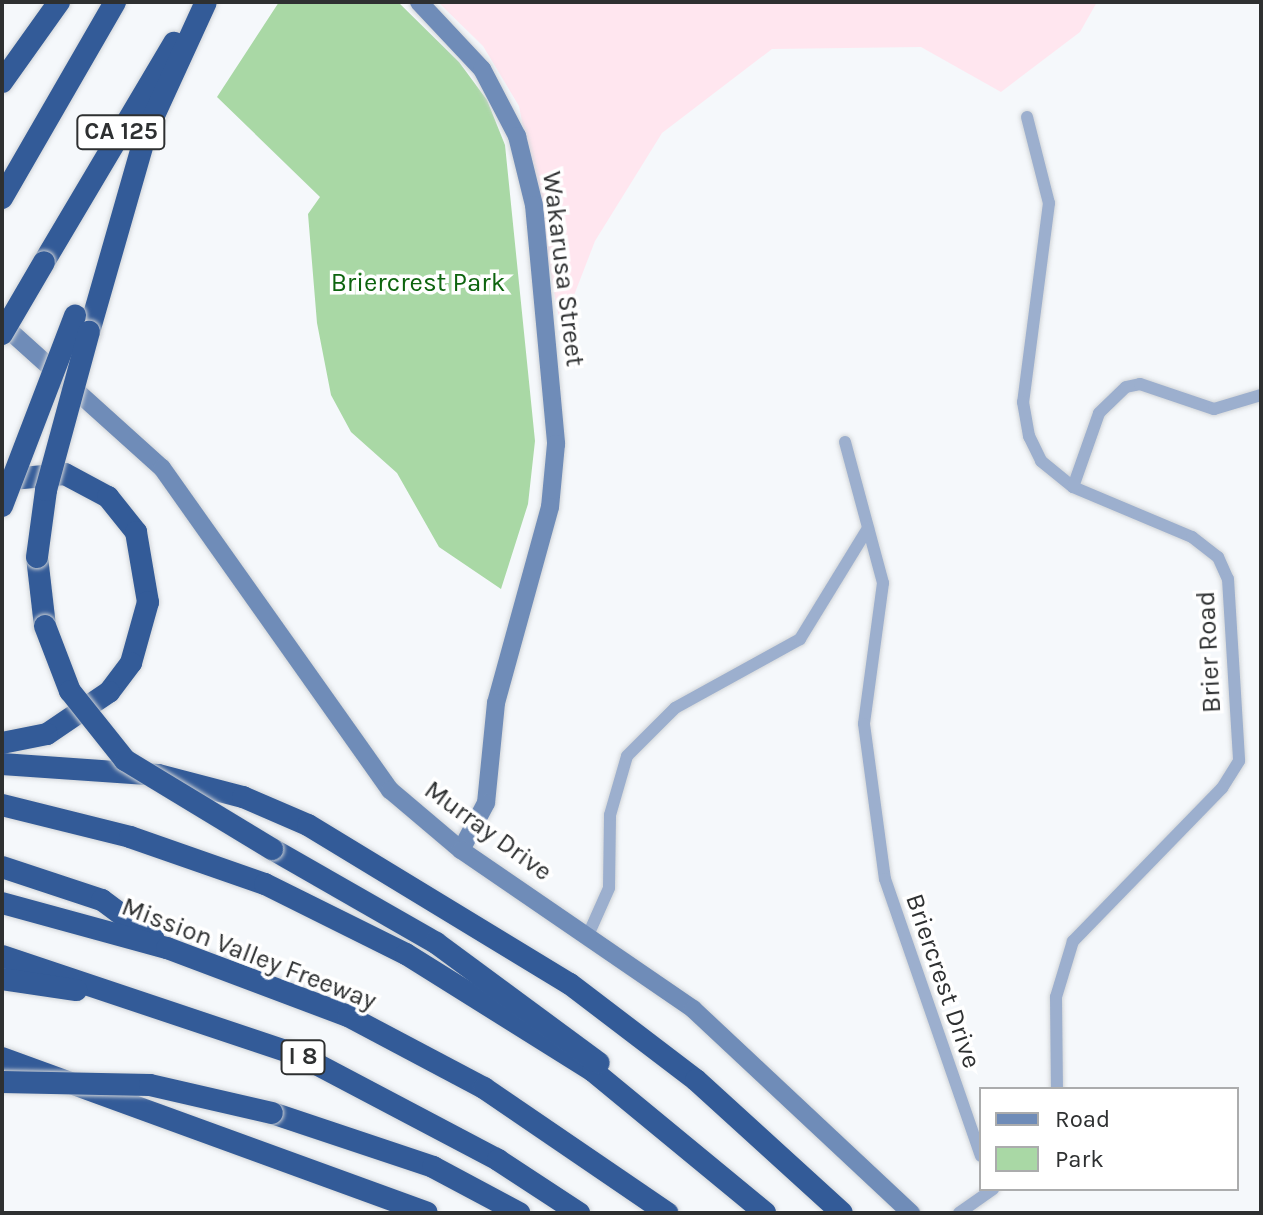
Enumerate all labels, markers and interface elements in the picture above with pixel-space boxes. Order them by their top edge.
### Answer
road number: CA 125 [75,112,167,152]
street label: Wakarusa Street [536,170,590,368]
park label: Briercrest Park [331,267,505,299]
street label: Brier Road [1190,590,1228,714]
street label: Murray Drive [418,774,558,888]
street label: Briercrest Drive [899,890,987,1072]
street label: Mission Valley Freeway [117,891,381,1017]
road number: I 8 [279,1037,327,1077]
legend [979,1087,1239,1191]
text: Road [1055,1105,1110,1133]
text: Park [1055,1145,1104,1173]

